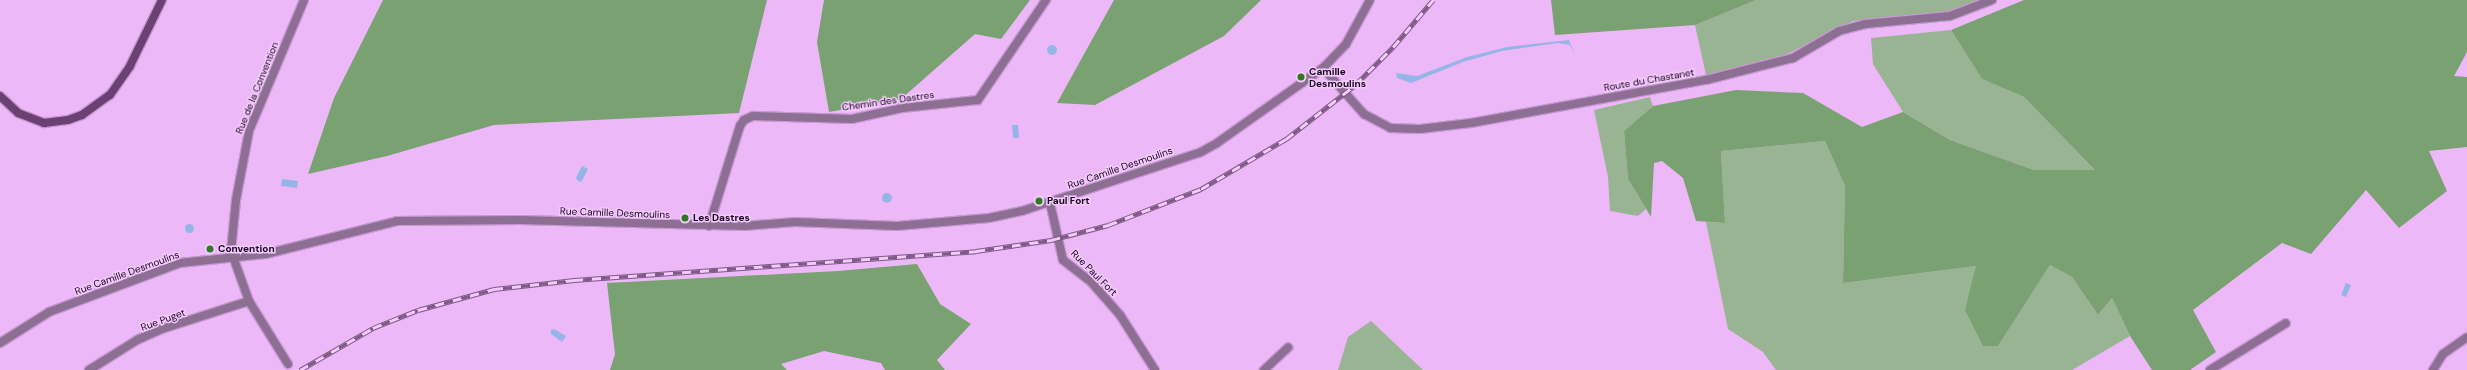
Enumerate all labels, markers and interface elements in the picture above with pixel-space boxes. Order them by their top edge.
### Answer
street label: Rue de la Convention [233,40,281,136]
place label: Camille Desmoulins [1309,65,1366,88]
street label: Route du Chastanet [1603,66,1695,94]
marker: Camille Desmoulins [1296,72,1306,82]
street label: Chemin des Dastres [841,89,935,113]
street label: Rue Camille Desmoulins [1066,144,1174,192]
place label: Paul Fort [1047,195,1090,207]
marker: Paul Fort [1034,196,1044,206]
street label: Rue Camille Desmoulins [560,205,670,221]
place label: Les Dastres [693,212,750,224]
marker: Les Dastres [680,213,690,223]
place label: Convention [218,243,275,255]
marker: Convention [205,244,215,254]
street label: Rue Paul Fort [1068,247,1120,299]
street label: Rue Camille Desmoulins [73,249,181,297]
street label: Rue Puget [139,306,187,334]

